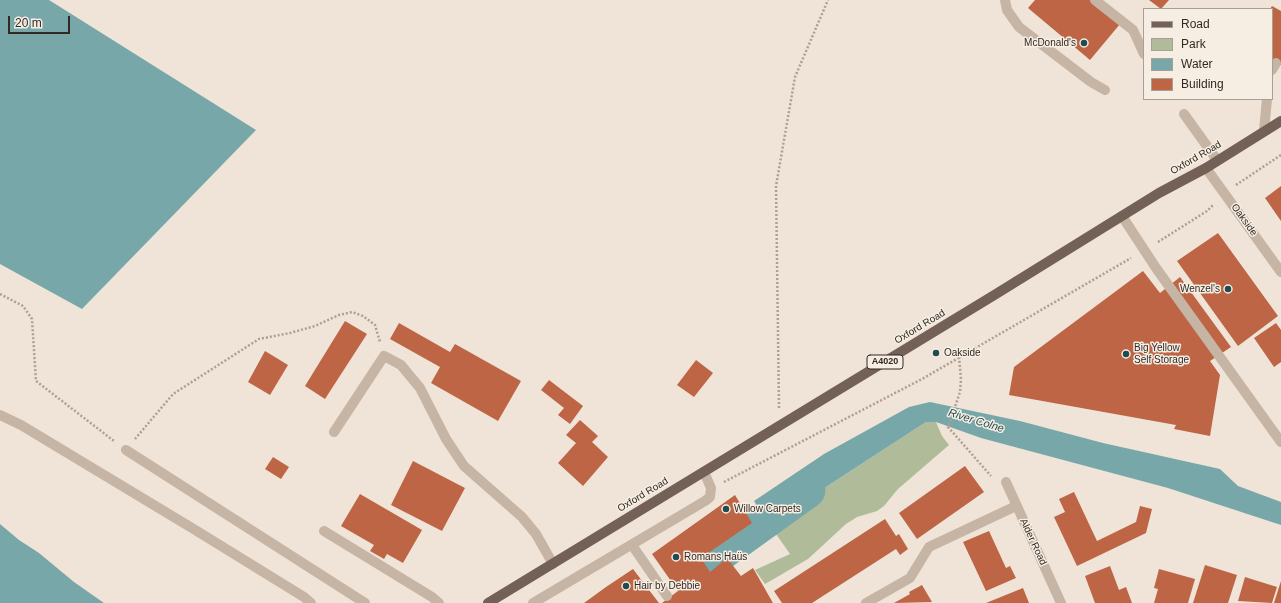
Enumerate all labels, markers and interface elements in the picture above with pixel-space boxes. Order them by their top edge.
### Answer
scale bar [10,8,72,34]
legend [1143,8,1273,100]
text: 20 m [15,16,42,30]
text: Road [1181,17,1210,31]
place label: McDonald's [1024,37,1076,49]
text: Park [1181,37,1206,51]
marker: McDonald's [1079,38,1089,48]
text: Water [1181,57,1213,71]
text: Building [1181,77,1224,91]
street label: Oxford Road [1168,139,1224,177]
street label: Oakside [1228,202,1260,238]
place label: Wenzel's [1180,283,1220,295]
marker: Wenzel's [1223,284,1233,294]
street label: Oxford Road [893,307,947,347]
place label: Big Yellow Self Storage [1134,342,1189,366]
place label: Oakside [944,347,981,359]
marker: Oakside [931,348,941,358]
marker: Big Yellow Self Storage [1121,349,1131,359]
road number: A4020 [867,355,903,369]
water label: River Colne [947,406,1005,436]
street label: Oxford Road [616,475,670,515]
place label: Willow Carpets [734,503,801,515]
marker: Willow Carpets [721,504,731,514]
street label: Alder Road [1017,517,1049,567]
place label: Romans Haüs [684,551,747,563]
marker: Romans Haüs [671,552,681,562]
place label: Hair by Debbie [634,580,700,592]
marker: Hair by Debbie [621,581,631,591]

